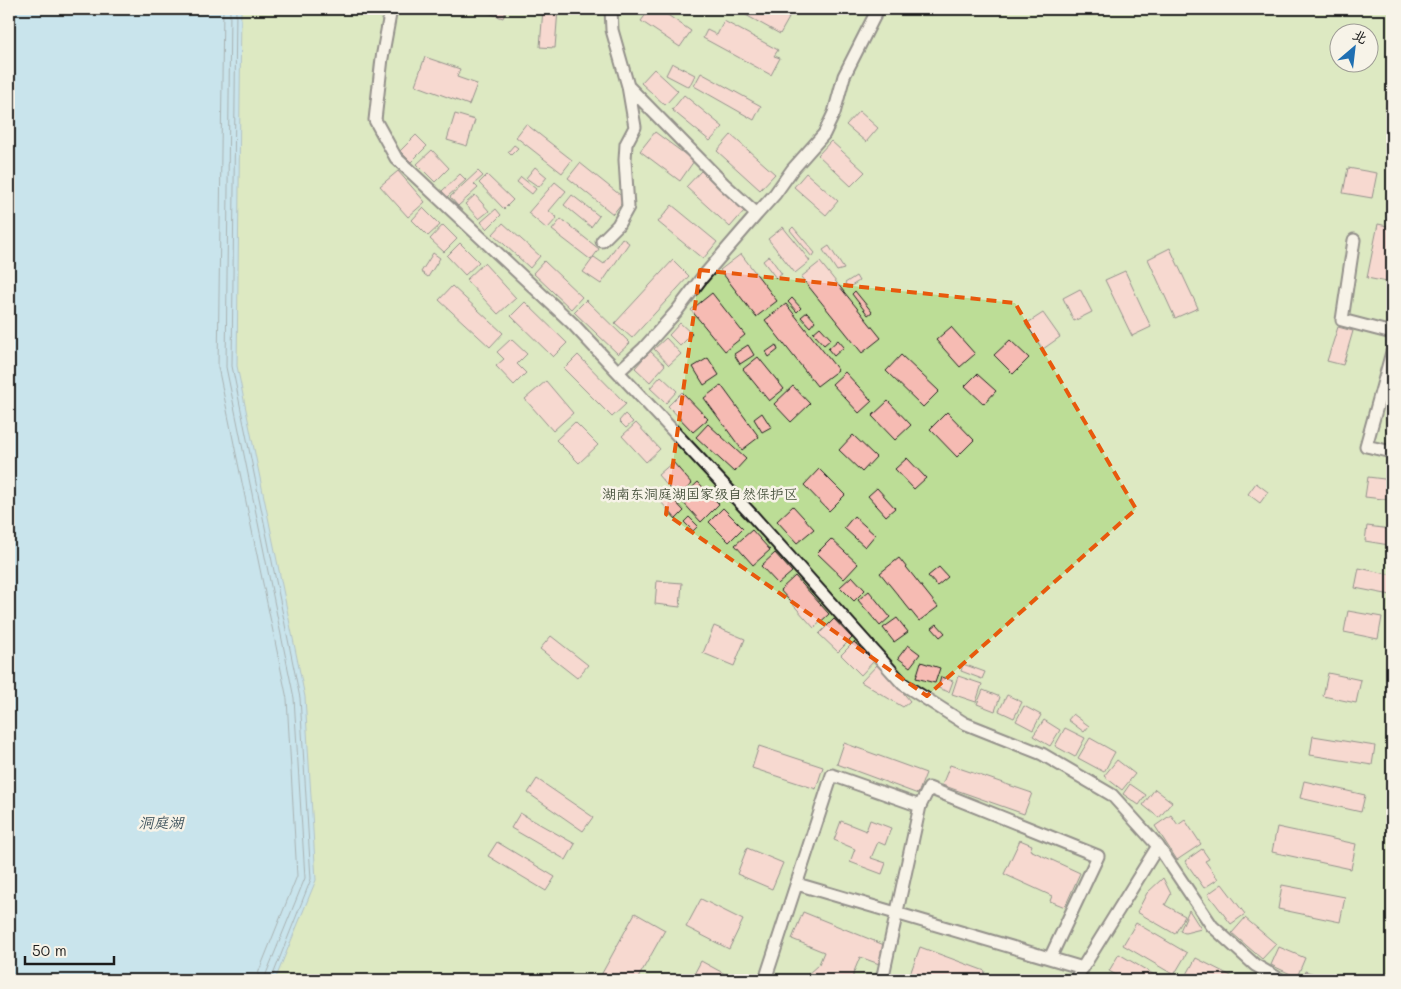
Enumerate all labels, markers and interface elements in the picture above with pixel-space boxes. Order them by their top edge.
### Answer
north arrow [1328,22,1378,72]
text: 北 [1350,24,1371,48]
park label: 湖南东洞庭湖国家级自然保护区 [602,484,798,503]
water label: 洞庭湖 [138,812,185,832]
scale bar [25,934,114,966]
text: 50 m [32,940,67,960]

